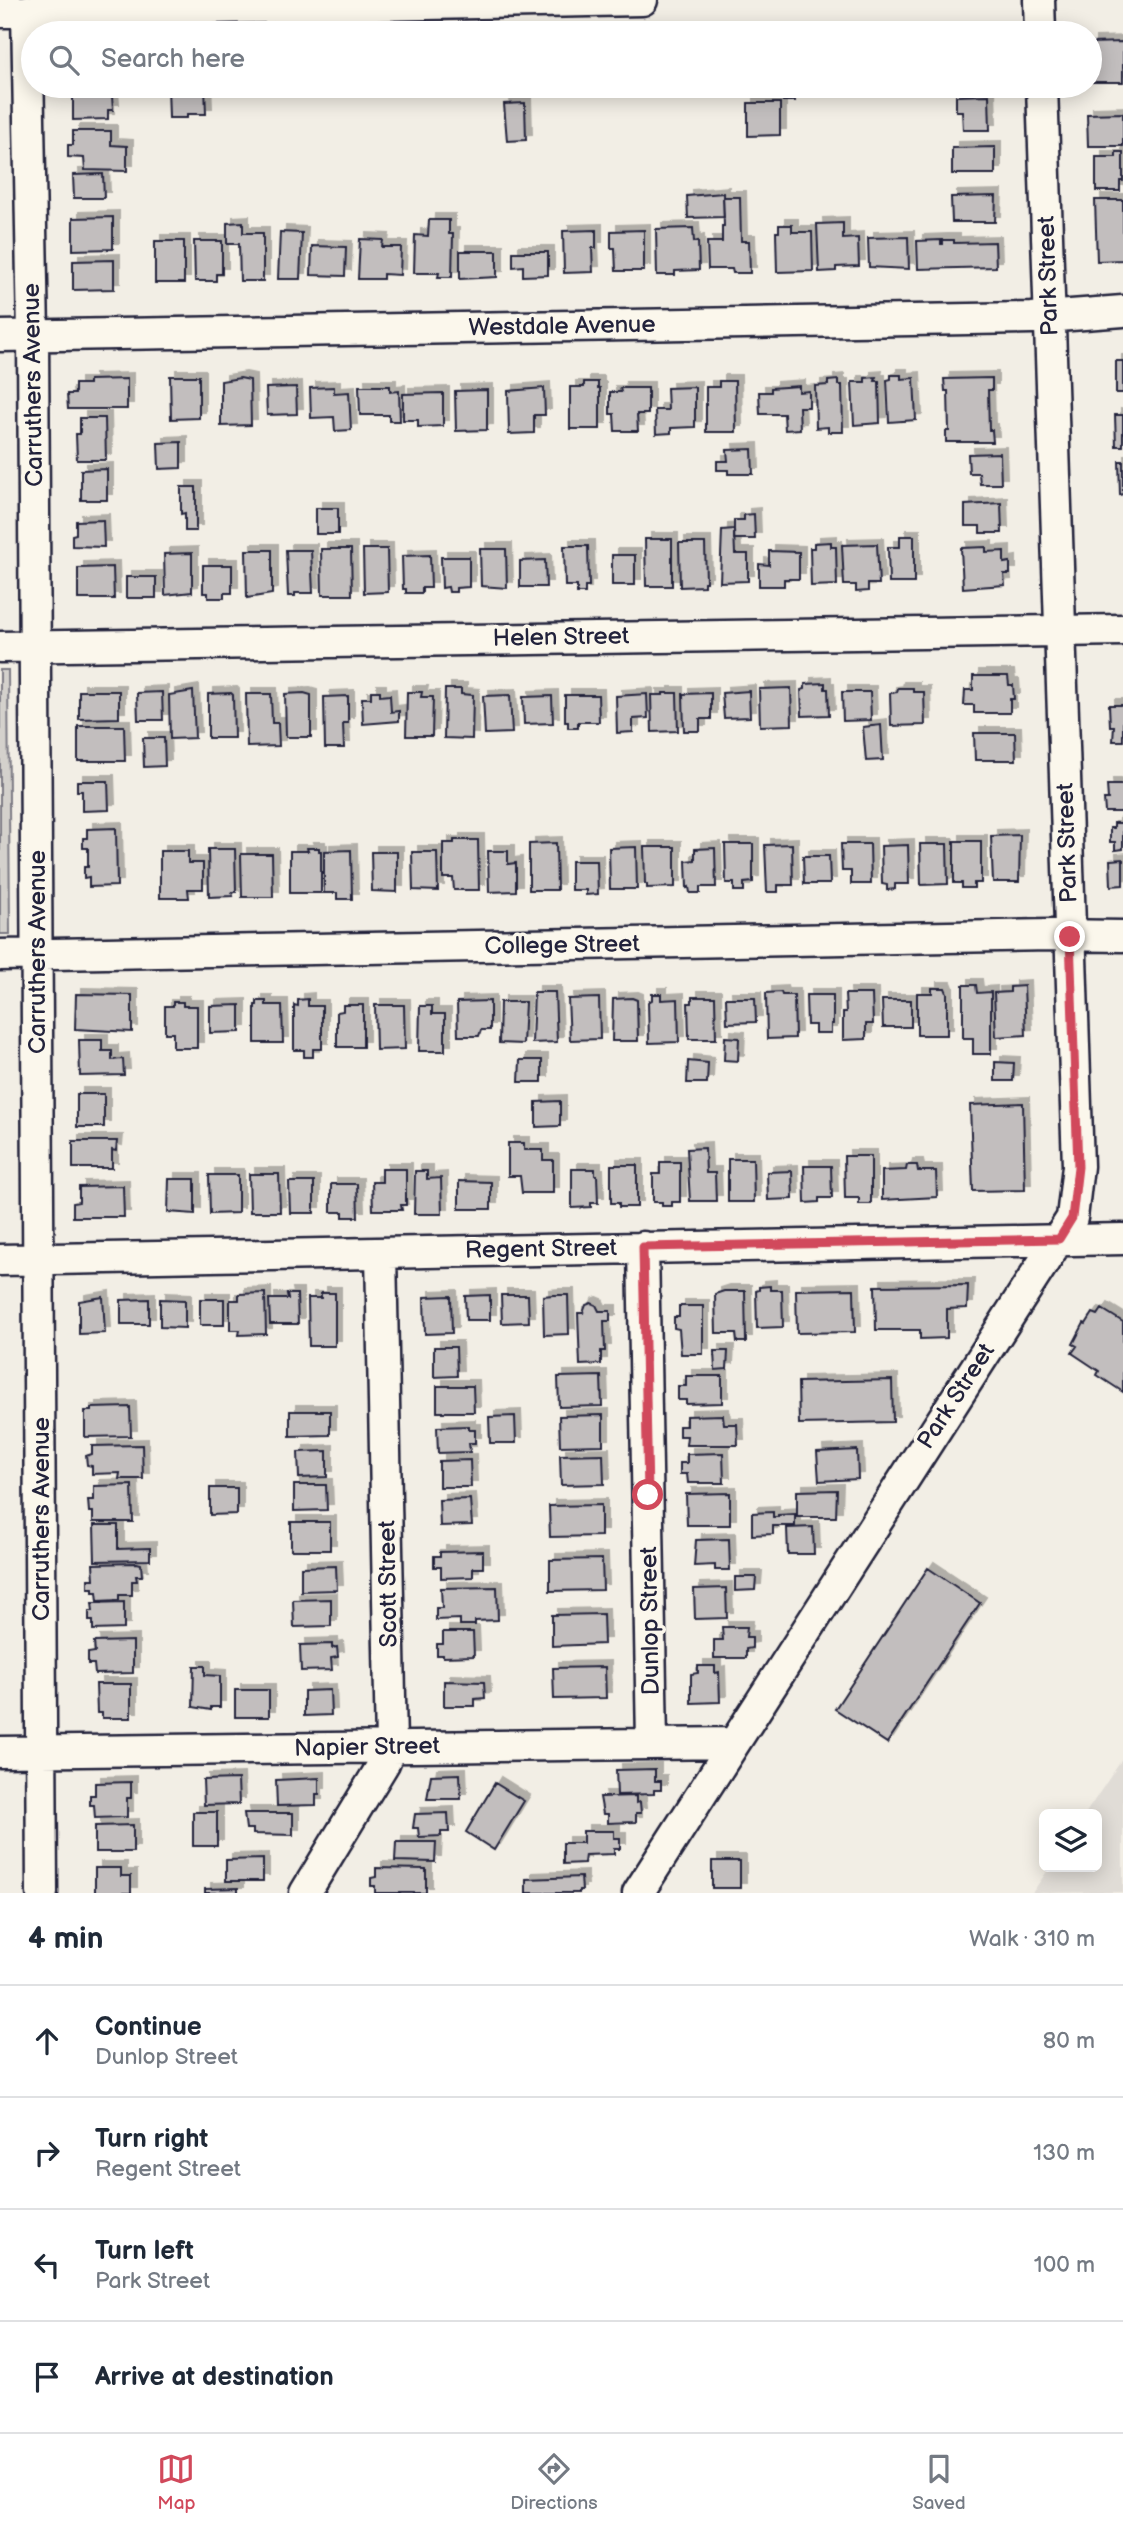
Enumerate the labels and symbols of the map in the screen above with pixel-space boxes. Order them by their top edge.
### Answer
street label: Park Street [1031,215,1065,337]
street label: Carruthers Avenue [17,283,49,487]
street label: Westdale Avenue [468,310,656,342]
street label: Helen Street [492,621,630,653]
street label: Park Street [1050,782,1084,904]
street label: Carruthers Avenue [23,850,52,1054]
route end [1054,921,1085,952]
street label: College Street [484,929,641,961]
street label: Regent Street [465,1233,618,1265]
street label: Park Street [911,1337,1001,1454]
street label: Carruthers Avenue [27,1417,56,1621]
route start [632,1479,663,1510]
street label: Scott Street [372,1519,404,1648]
street label: Dunlop Street [634,1546,666,1696]
street label: Napier Street [294,1731,441,1763]

